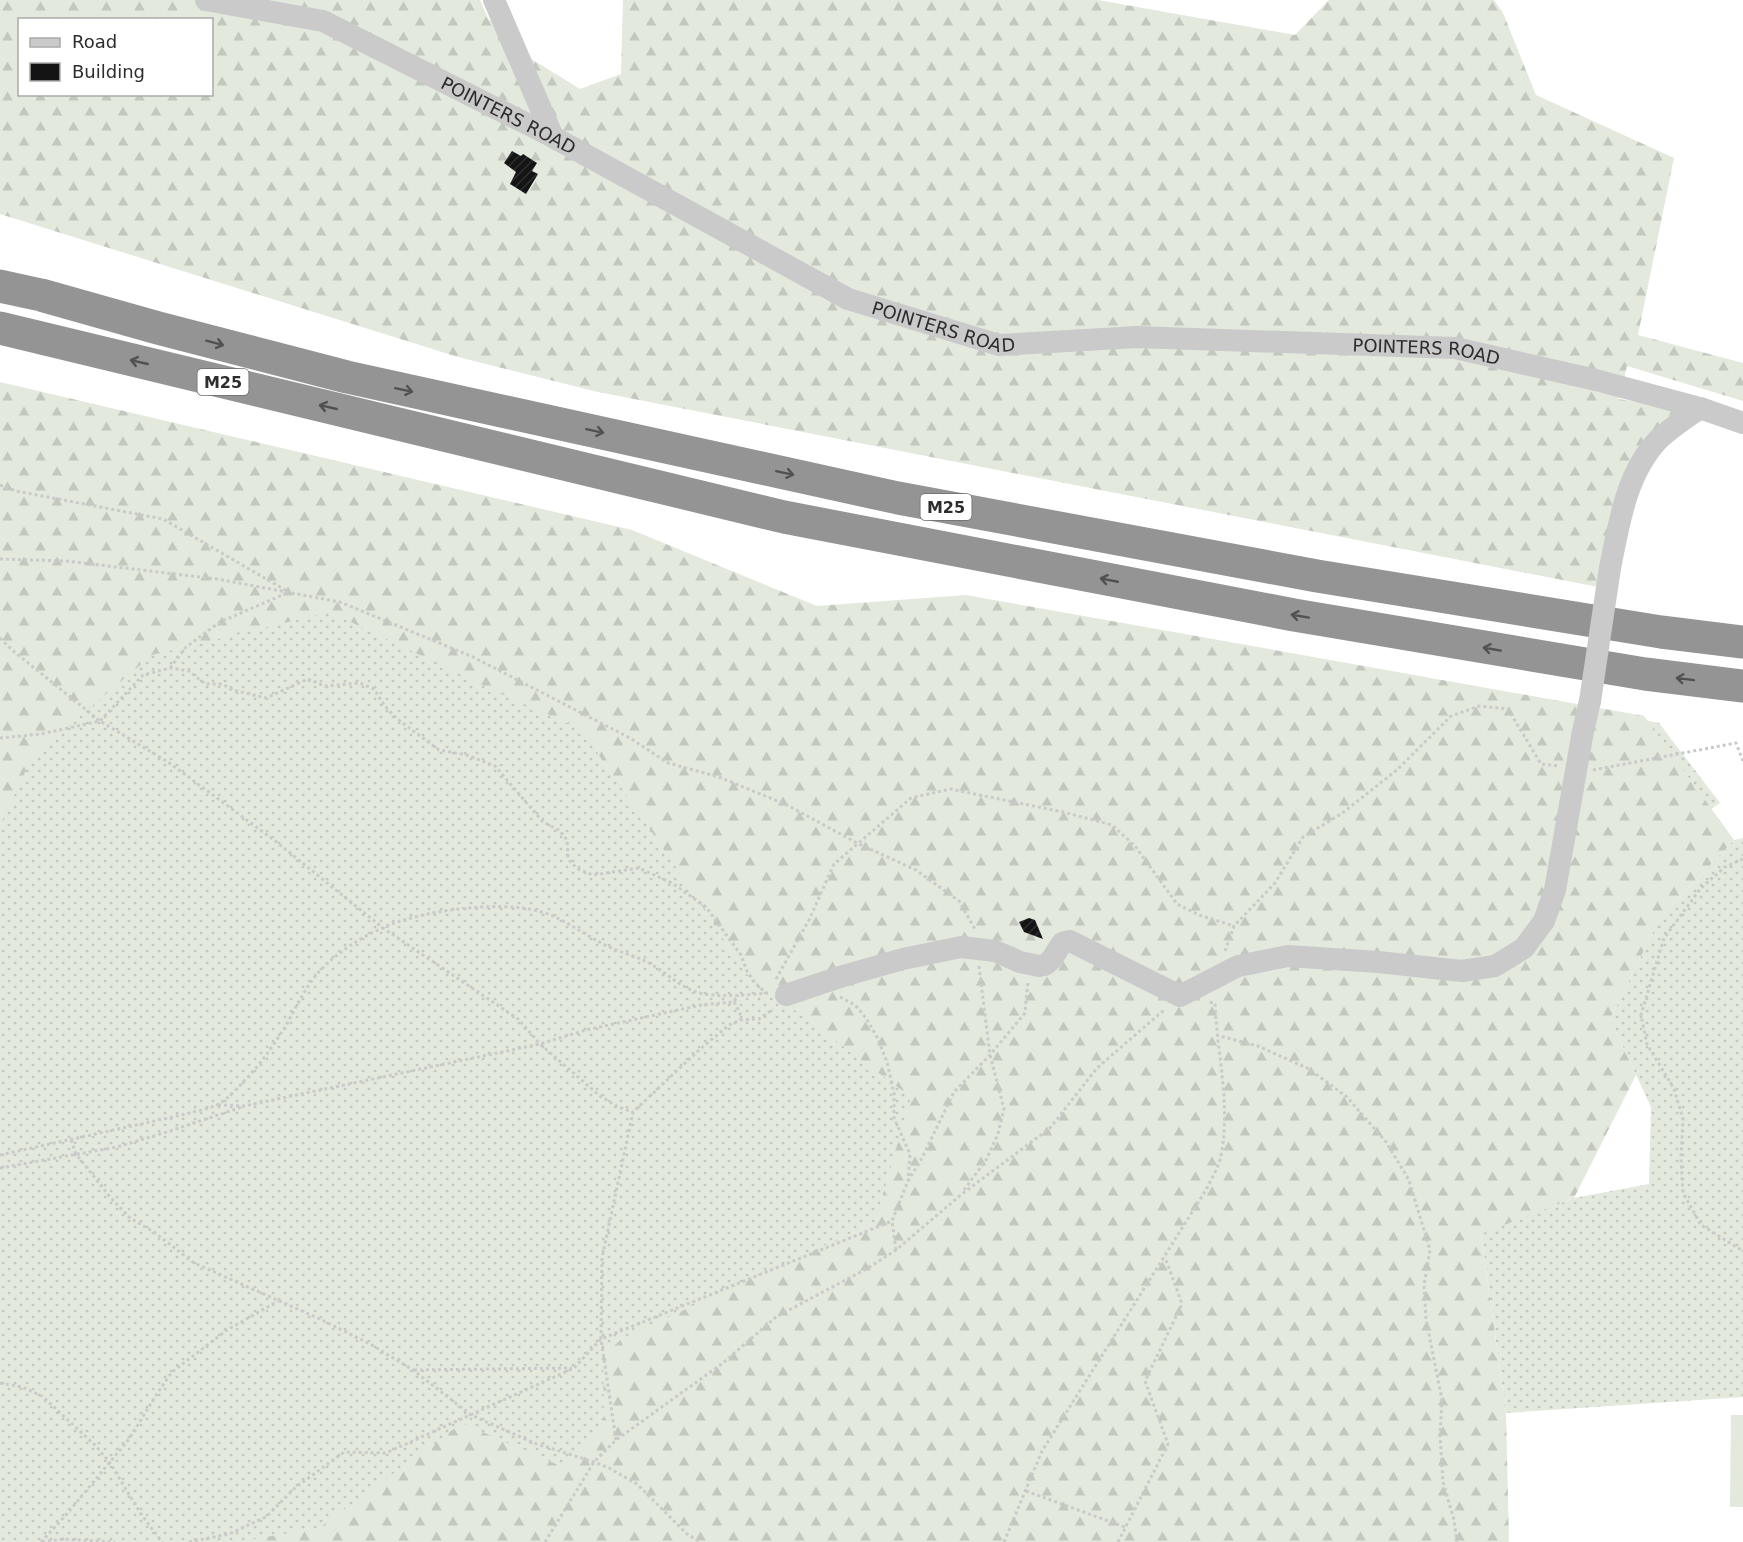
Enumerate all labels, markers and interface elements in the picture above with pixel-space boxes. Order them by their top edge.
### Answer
legend [18,18,213,96]
text: Road [72,31,117,52]
text: Building [72,61,145,82]
street label: POINTERS ROAD [438,72,580,158]
street label: POINTERS ROAD [870,296,1016,356]
street label: POINTERS ROAD [1352,334,1502,368]
one-way arrow [205,337,224,349]
one-way arrow [130,355,149,367]
road number: M25 [198,369,248,395]
one-way arrow [394,384,413,396]
one-way arrow [319,401,338,413]
one-way arrow [585,426,604,438]
one-way arrow [775,468,794,480]
road number: M25 [920,494,972,520]
one-way arrow [1099,574,1119,585]
one-way arrow [1291,610,1310,621]
one-way arrow [1483,643,1503,654]
one-way arrow [1676,673,1695,684]

